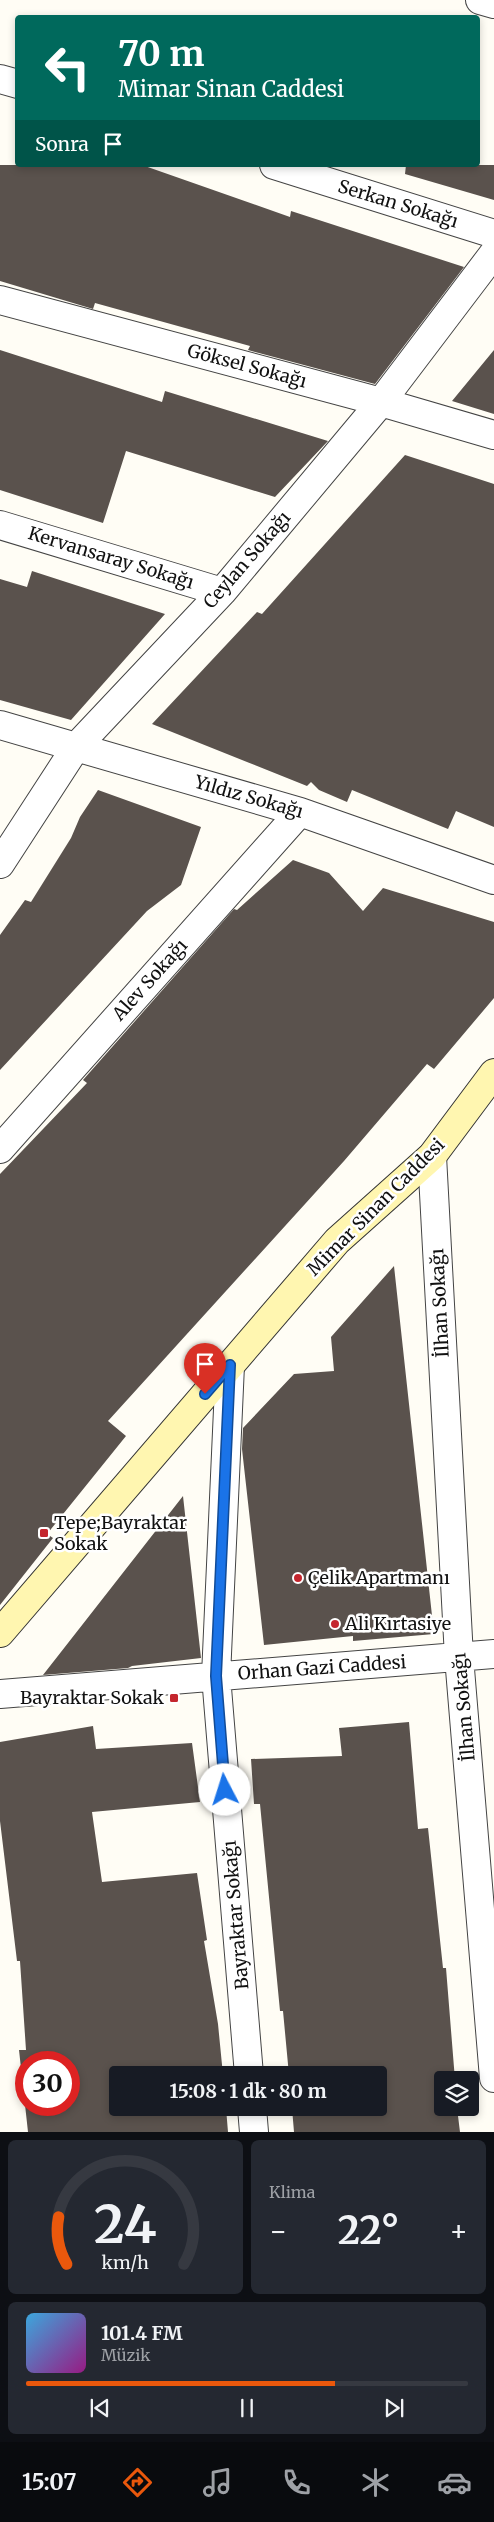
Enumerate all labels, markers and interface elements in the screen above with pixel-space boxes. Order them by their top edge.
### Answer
text: 70 m [118,32,205,76]
icon: left [35,35,100,100]
text: Mimar Sinan Caddesi [118,75,344,103]
icon: arrive [99,130,127,158]
text: Sonra [35,132,89,156]
street label: Serkan Sokağı [335,174,461,233]
street label: Göksel Sokağı [185,339,309,393]
street label: Ceylan Sokağı [198,506,295,613]
street label: Kervansaray Sokağı [25,521,197,594]
street label: Yıldız Sokağı [191,770,306,823]
street label: Alev Sokağı [106,934,192,1026]
street label: Mimar Sinan Caddesi [302,1133,449,1280]
street label: İlhan Sokağı [425,1248,454,1358]
pin [184,1343,226,1394]
icon: arrive [191,1350,219,1378]
place label: Tepe;Bayraktar Sokak [54,1511,187,1555]
marker: Tepe;Bayraktar Sokak [38,1527,50,1539]
place label: Çelik Apartmanı [308,1566,450,1589]
marker: Çelik Apartmanı [292,1572,304,1584]
place label: Ali Kırtasiye [344,1612,451,1635]
marker: Ali Kırtasiye [329,1618,341,1630]
street label: Orhan Gazi Caddesi [237,1650,407,1685]
street label: İlhan Sokağı [447,1652,480,1762]
place label: Bayraktar Sokak [20,1686,165,1709]
marker: Bayraktar Sokak [168,1692,180,1704]
position arrow [198,1763,250,1815]
street label: Bayraktar Sokağı [218,1839,253,1991]
speed limit sign: 30 [15,2051,80,2116]
map controls [434,2071,479,2116]
button: layers [434,2071,479,2116]
text: 15:08 · 1 dk · 80 m [169,2079,327,2103]
text: Klima [269,2182,315,2202]
text: 24 [94,2192,157,2257]
text: 22° [338,2207,399,2254]
text: − [269,2213,288,2249]
text: + [449,2213,468,2249]
text: km/h [102,2251,149,2274]
text: 101.4 FM [101,2321,182,2345]
text: Müzik [101,2345,150,2365]
icon: previous [86,2394,114,2422]
icon: pause [233,2394,261,2422]
icon: next [380,2394,408,2422]
icon: directions [120,2465,155,2500]
icon: music [200,2465,235,2500]
icon: phone [279,2465,314,2500]
icon: climate [358,2465,393,2500]
icon: car [437,2465,472,2500]
text: 15:07 [22,2468,76,2496]

